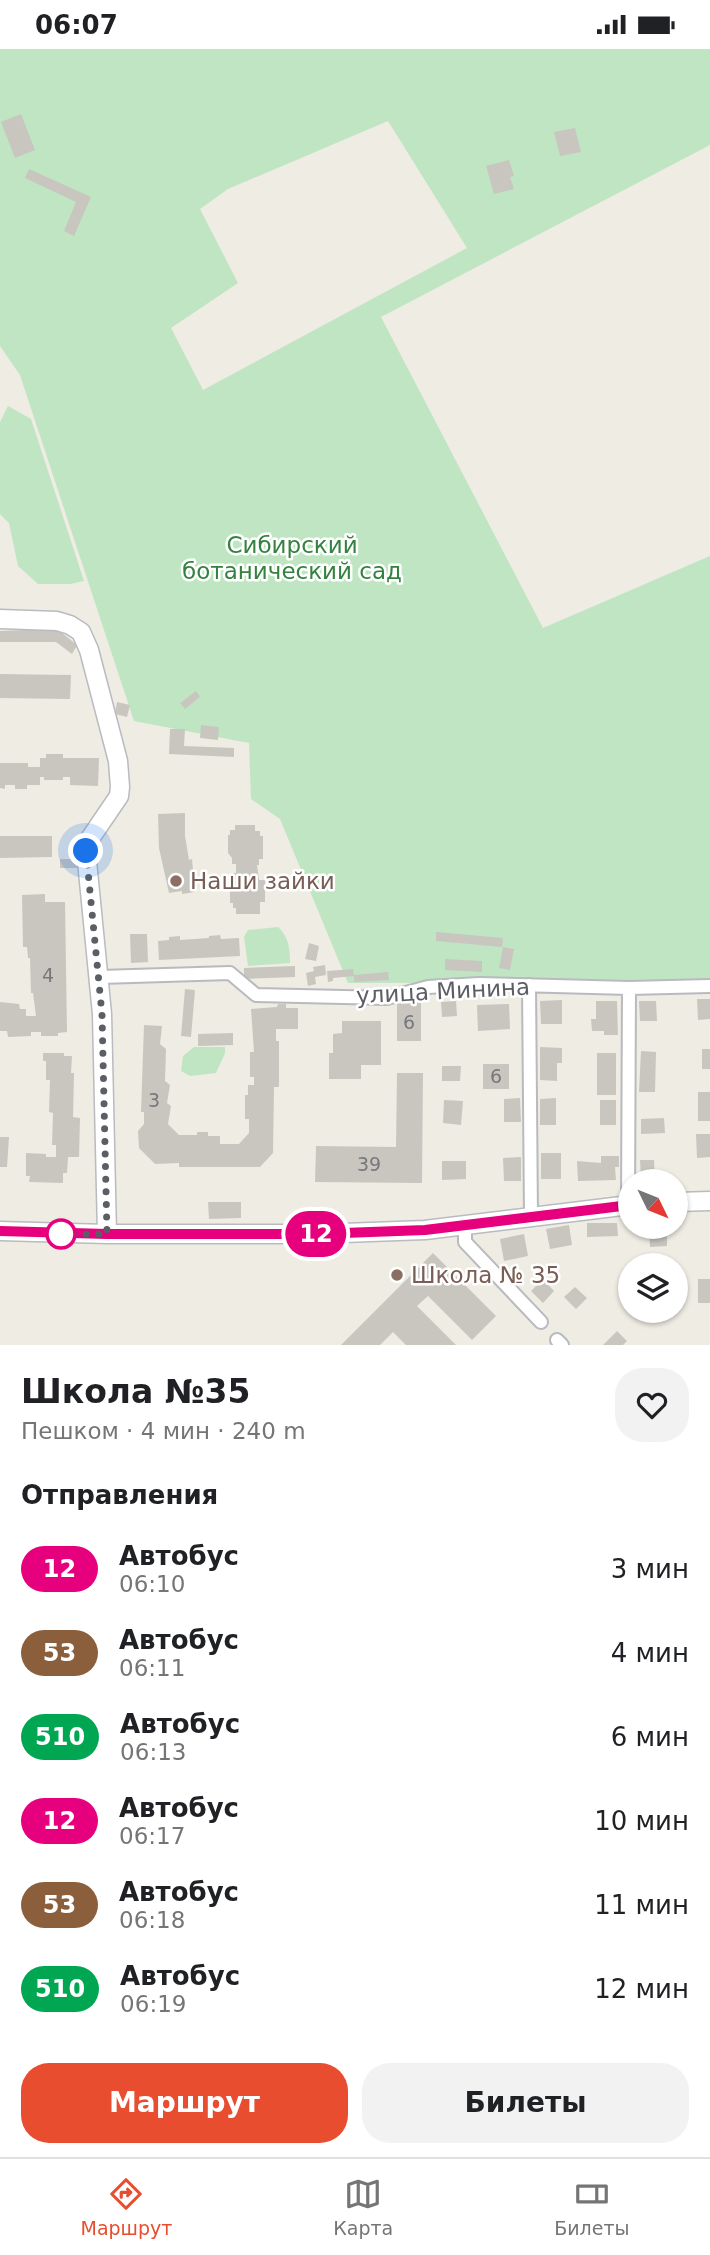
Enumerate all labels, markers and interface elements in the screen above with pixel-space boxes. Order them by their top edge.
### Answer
text: 06:07 [35,10,118,40]
park label: Сибирский ботанический сад [182,532,402,584]
your location [68,833,103,868]
place label: Наши зайки [190,868,335,894]
marker: Наши зайки [168,873,184,889]
house number: 4 [42,964,54,986]
street label: улица Минина [355,973,531,1009]
house number: 6 [403,1011,415,1033]
house number: 6 [490,1065,502,1087]
house number: 3 [148,1089,160,1111]
house number: 39 [357,1153,381,1175]
north arrow [618,1169,688,1239]
map controls [618,1169,688,1323]
line badge: 12 [284,1211,348,1257]
unlabelled marker [46,1219,76,1249]
text: 12 [299,1220,333,1248]
button: layers [618,1253,688,1323]
place label: Школа № 35 [411,1262,560,1288]
marker: Школа № 35 [389,1267,405,1283]
button: heart [615,1368,689,1442]
text: Школа №35 [21,1372,250,1411]
text: Пешком · 4 мин · 240 m [21,1418,306,1444]
text: Отправления [21,1480,218,1510]
text: Автобус [119,1541,239,1571]
text: 3 мин [611,1554,689,1584]
text: 12 [43,1555,76,1583]
text: 06:10 [119,1571,185,1597]
text: Автобус [119,1625,239,1655]
text: 4 мин [611,1638,689,1668]
text: 53 [43,1639,76,1667]
text: 06:11 [119,1655,185,1681]
text: Автобус [120,1709,240,1739]
text: 6 мин [611,1722,689,1752]
text: 510 [35,1723,85,1751]
text: 06:13 [120,1739,186,1765]
text: Автобус [119,1793,239,1823]
text: 10 мин [594,1806,689,1836]
text: 12 [43,1807,76,1835]
text: 06:17 [119,1823,185,1849]
text: Автобус [119,1877,239,1907]
text: 11 мин [594,1890,689,1920]
text: 53 [43,1891,76,1919]
text: 06:18 [119,1907,185,1933]
text: Автобус [120,1961,240,1991]
text: 12 мин [594,1974,689,2004]
text: 510 [35,1975,85,2003]
text: 06:19 [120,1991,186,2017]
button: Маршрут [21,2063,348,2143]
button: Билеты [362,2063,689,2143]
tab: Маршрут [80,2175,172,2239]
tab: Карта [333,2175,393,2239]
tab: Билеты [554,2175,629,2239]

